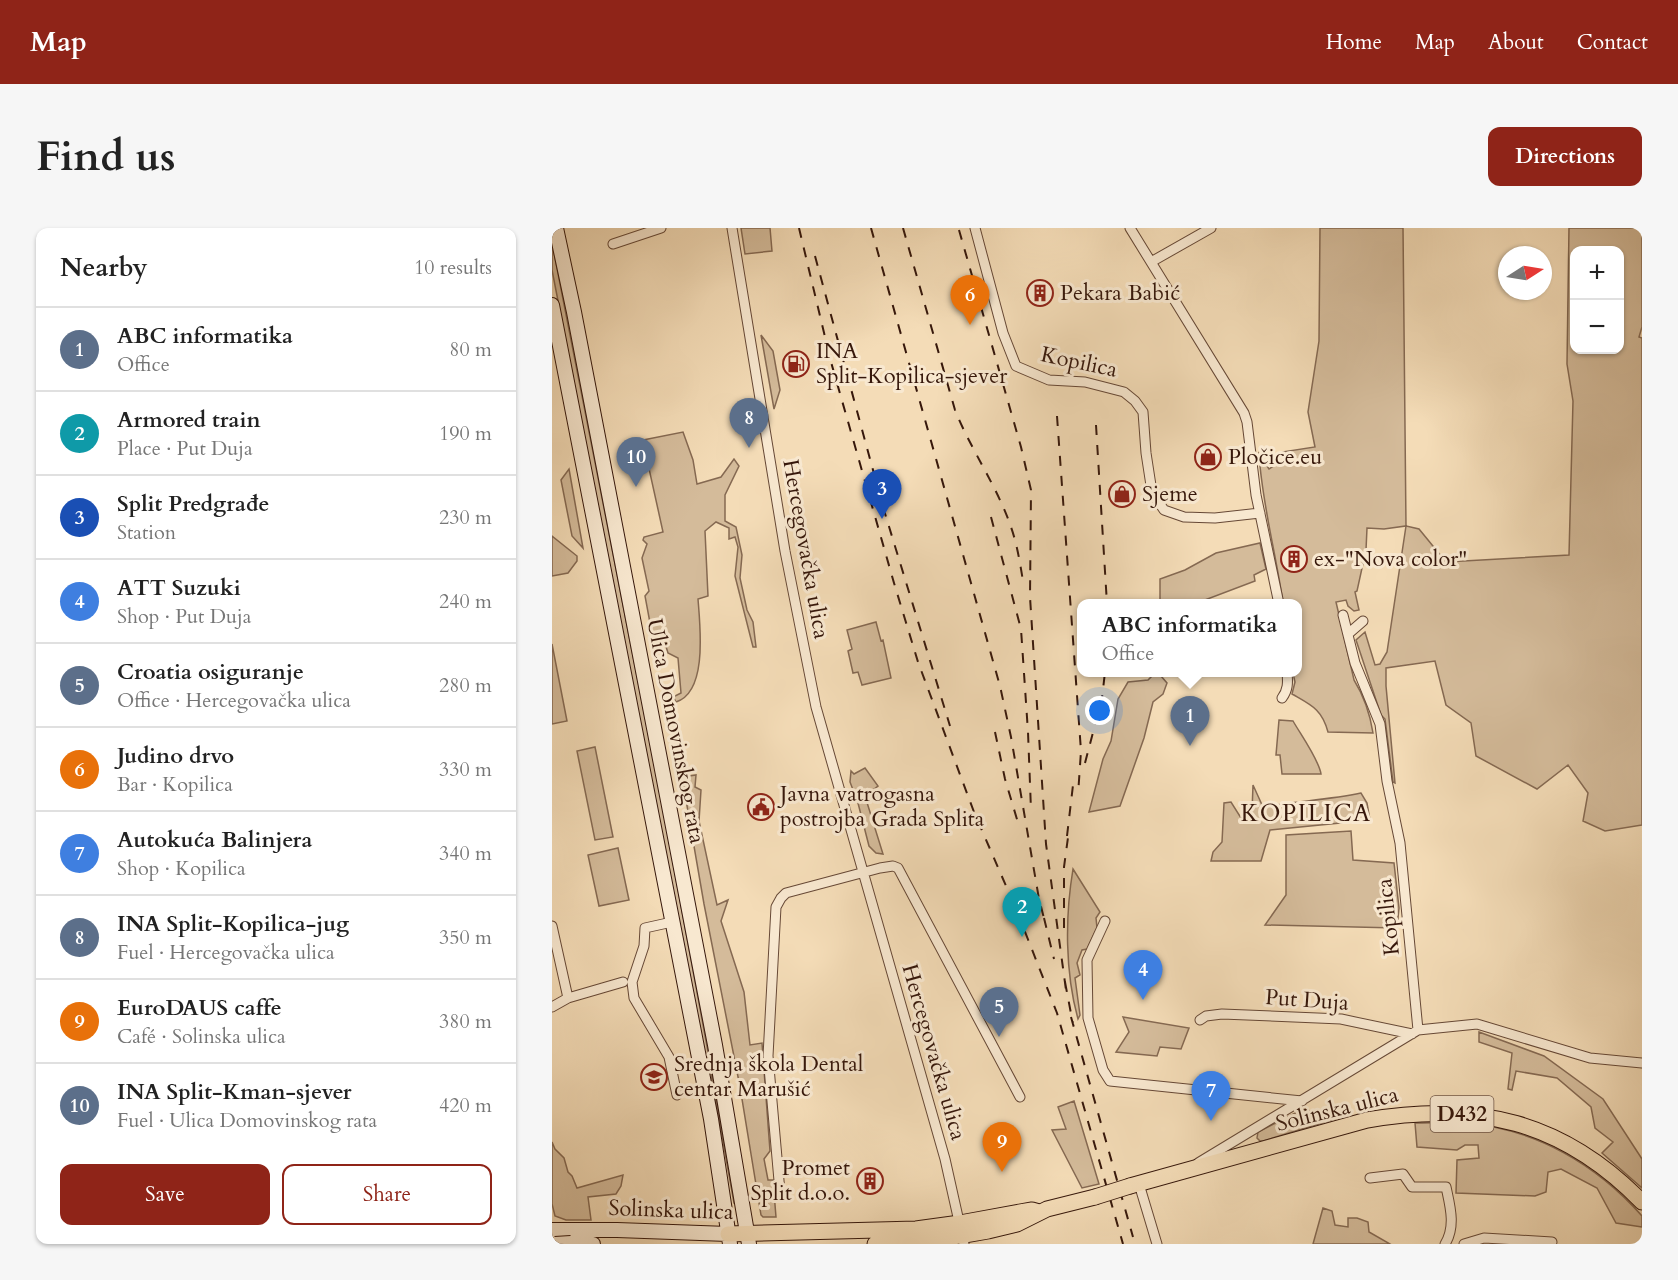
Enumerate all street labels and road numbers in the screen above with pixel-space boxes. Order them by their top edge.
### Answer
street label: Kopilica [1038,339,1120,385]
street label: Hercegovačka ulica [775,457,837,642]
street label: Ulica Domovinskog rata [639,616,713,847]
street label: Kopilica [1369,876,1407,957]
street label: Hercegovačka ulica [895,960,974,1144]
street label: Put Duja [1264,982,1350,1018]
street label: Solinska ulica [1273,1079,1402,1139]
road number: D432 [1430,1096,1494,1132]
street label: Solinska ulica [608,1193,735,1227]

